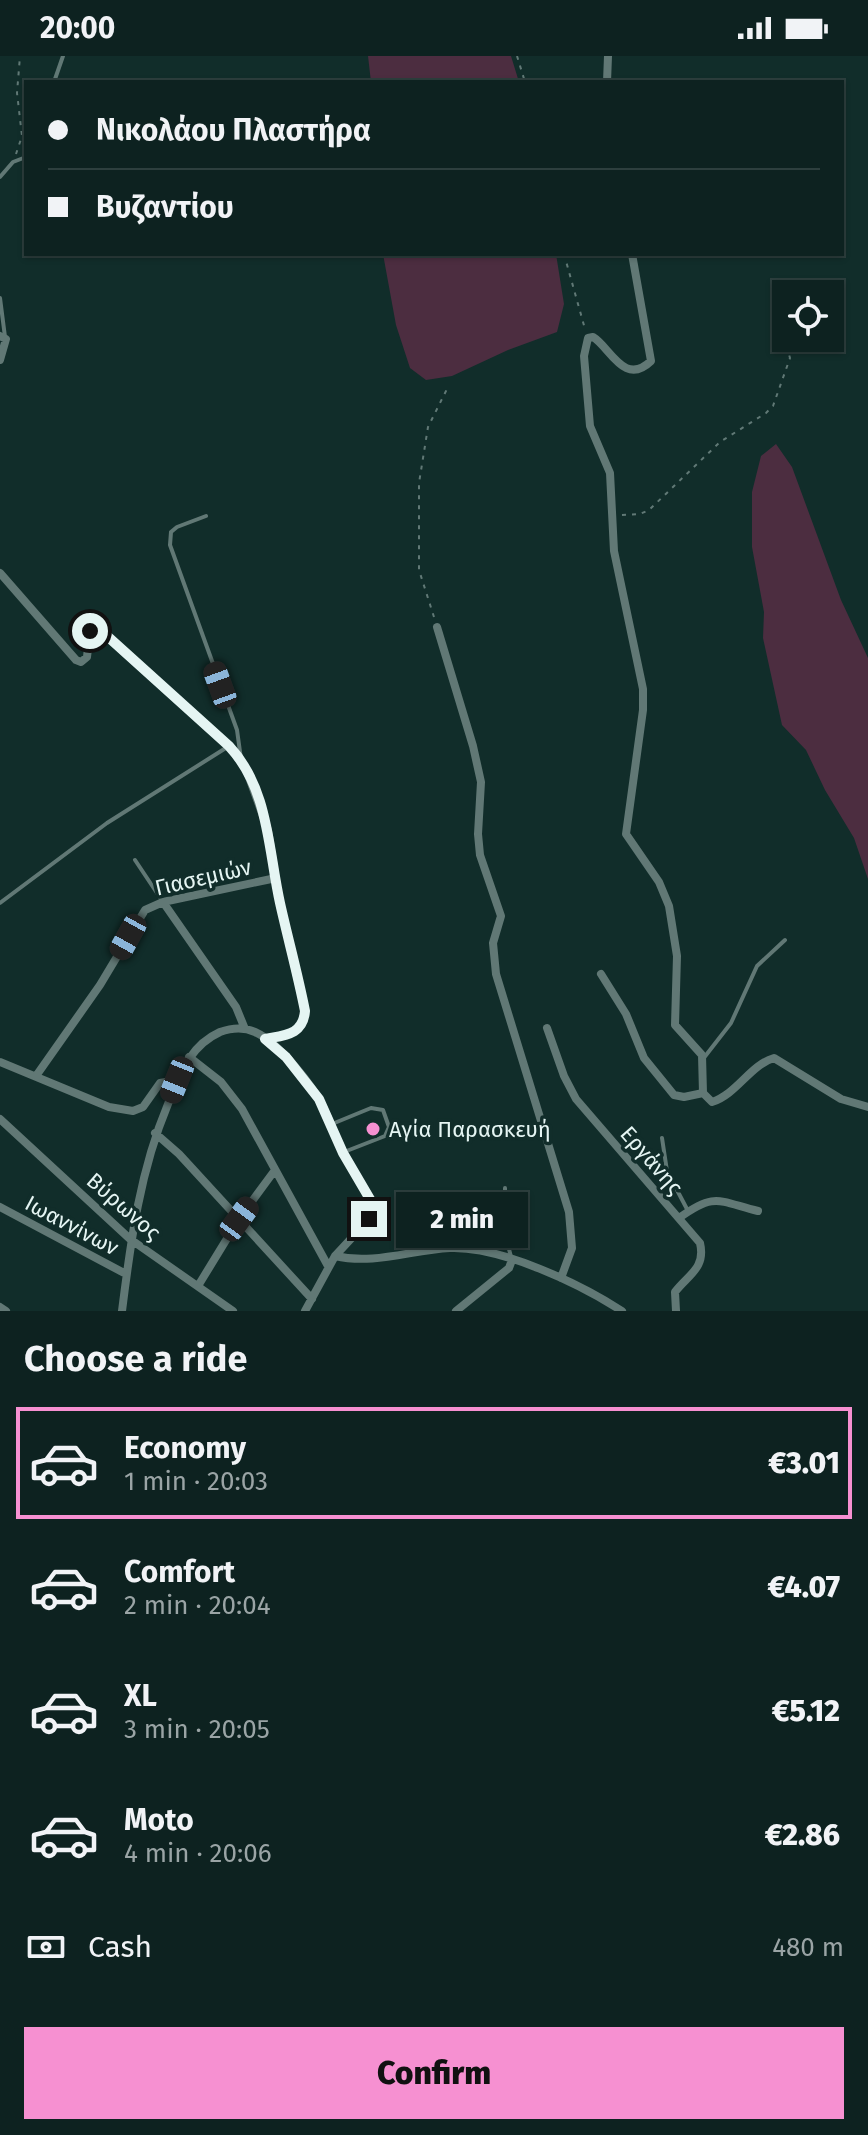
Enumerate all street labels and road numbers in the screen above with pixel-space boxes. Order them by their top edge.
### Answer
street label: Γιασεμιών [152,853,254,902]
street label: Εργάνης [615,1121,689,1200]
street label: Βύρωνος [81,1167,166,1246]
street label: Ιωαννίνων [20,1190,124,1262]

